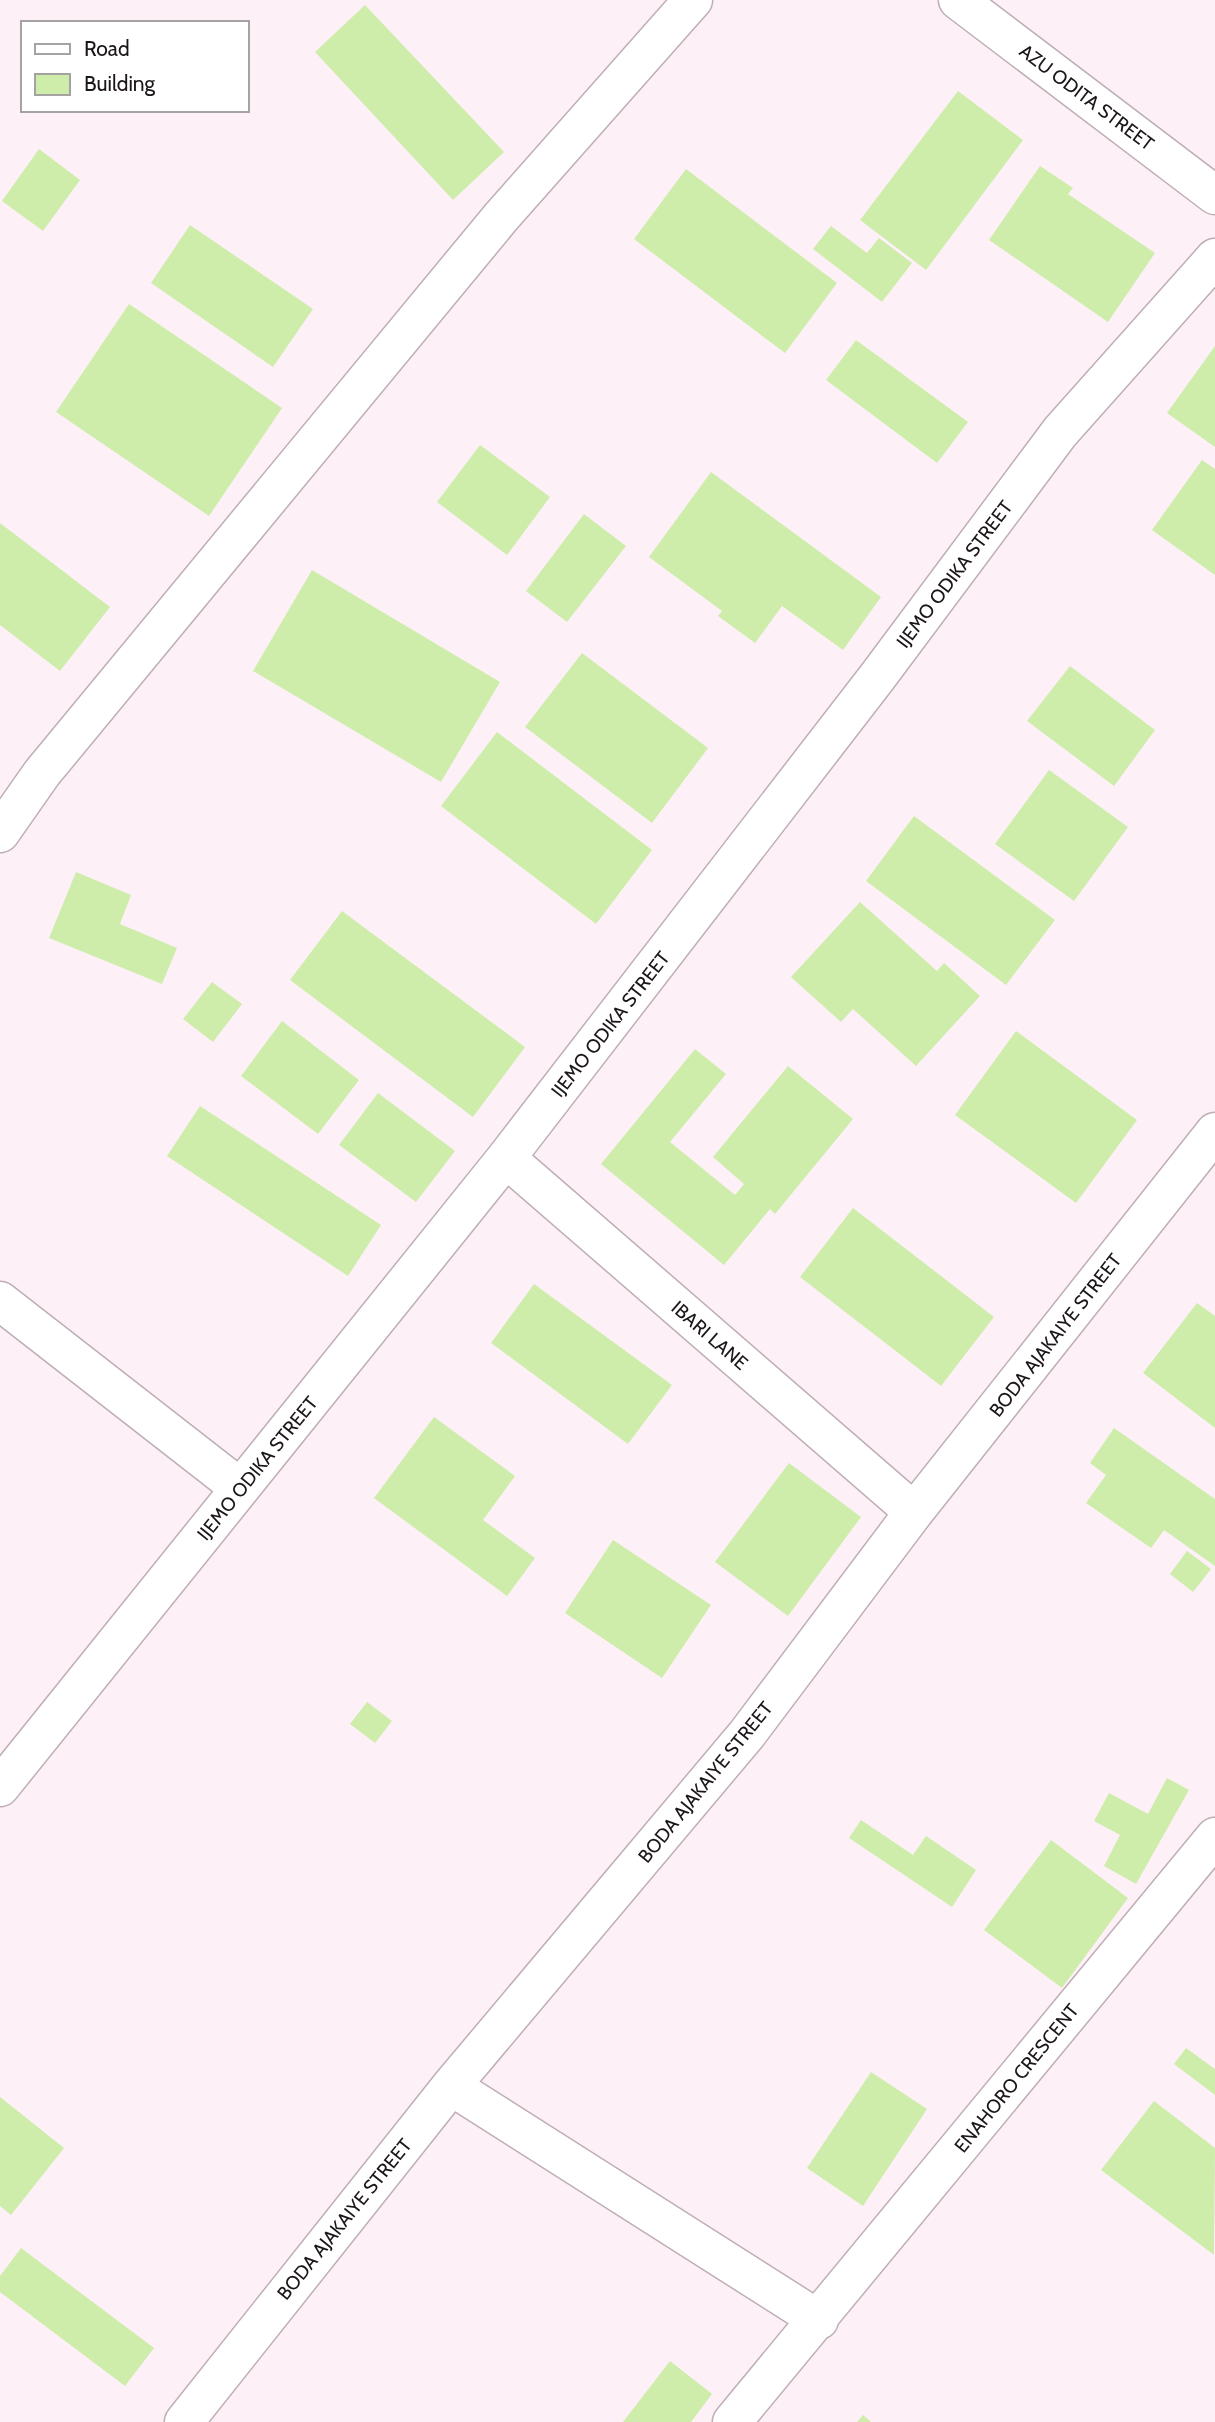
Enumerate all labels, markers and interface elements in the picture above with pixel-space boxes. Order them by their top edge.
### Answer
legend [21,21,248,112]
text: Road [84,36,130,61]
street label: AZU ODITA STREET [1015,39,1158,155]
text: Building [84,71,156,96]
street label: IJEMO ODIKA STREET [892,496,1017,652]
street label: IJEMO ODIKA STREET [546,947,674,1102]
street label: BODA AJAKAIYE STREET [985,1249,1126,1421]
street label: IBARI LANE [667,1296,753,1375]
street label: IJEMO ODIKA STREET [192,1392,322,1545]
street label: BODA AJAKAIYE STREET [633,1697,777,1867]
street label: ENAHORO CRESCENT [949,1999,1083,2157]
street label: BODA AJAKAIYE STREET [272,2134,416,2304]

